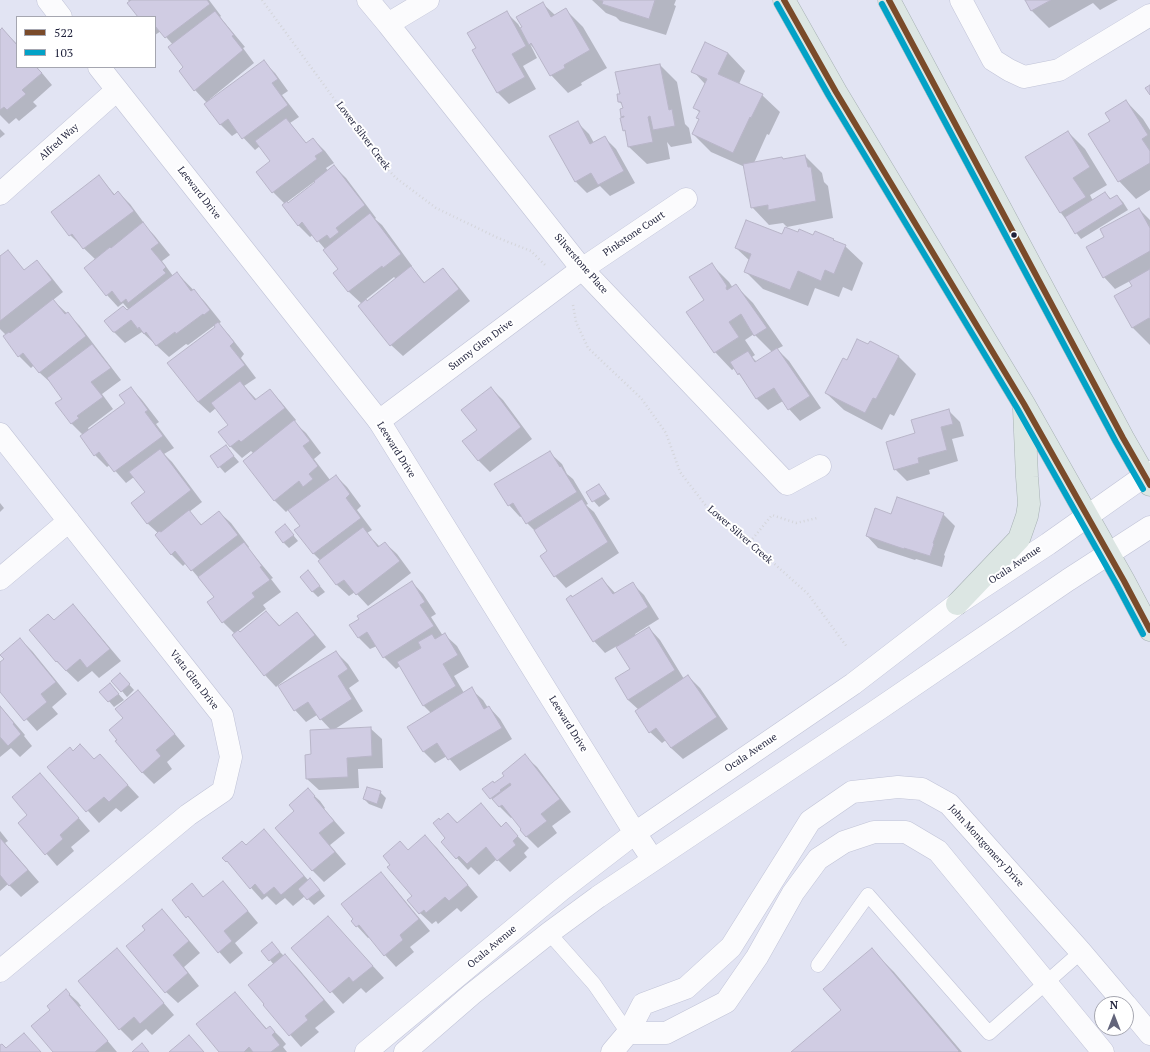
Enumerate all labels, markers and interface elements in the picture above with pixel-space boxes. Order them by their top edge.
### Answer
legend [16,16,156,68]
text: 522 [54,25,73,40]
text: 103 [54,45,73,60]
street label: Lower Silver Creek [333,99,393,173]
street label: Alfred Way [37,121,81,163]
street label: Leeward Drive [175,164,223,222]
street label: Pinkstone Court [601,209,667,259]
unlabelled marker [1009,230,1019,240]
street label: Silverstone Place [552,232,610,296]
street label: Sunny Glen Drive [446,317,516,373]
street label: Leeward Drive [374,420,418,480]
street label: Lower Silver Creek [705,503,775,567]
street label: Ocala Avenue [987,543,1043,587]
street label: Vista Glen Drive [167,648,221,712]
street label: Leeward Drive [546,694,590,754]
street label: Ocala Avenue [723,731,779,775]
street label: John Montgomery Drive [946,802,1026,890]
street label: Ocala Avenue [465,923,519,971]
north arrow [1094,996,1134,1036]
text: N [1110,998,1118,1012]

